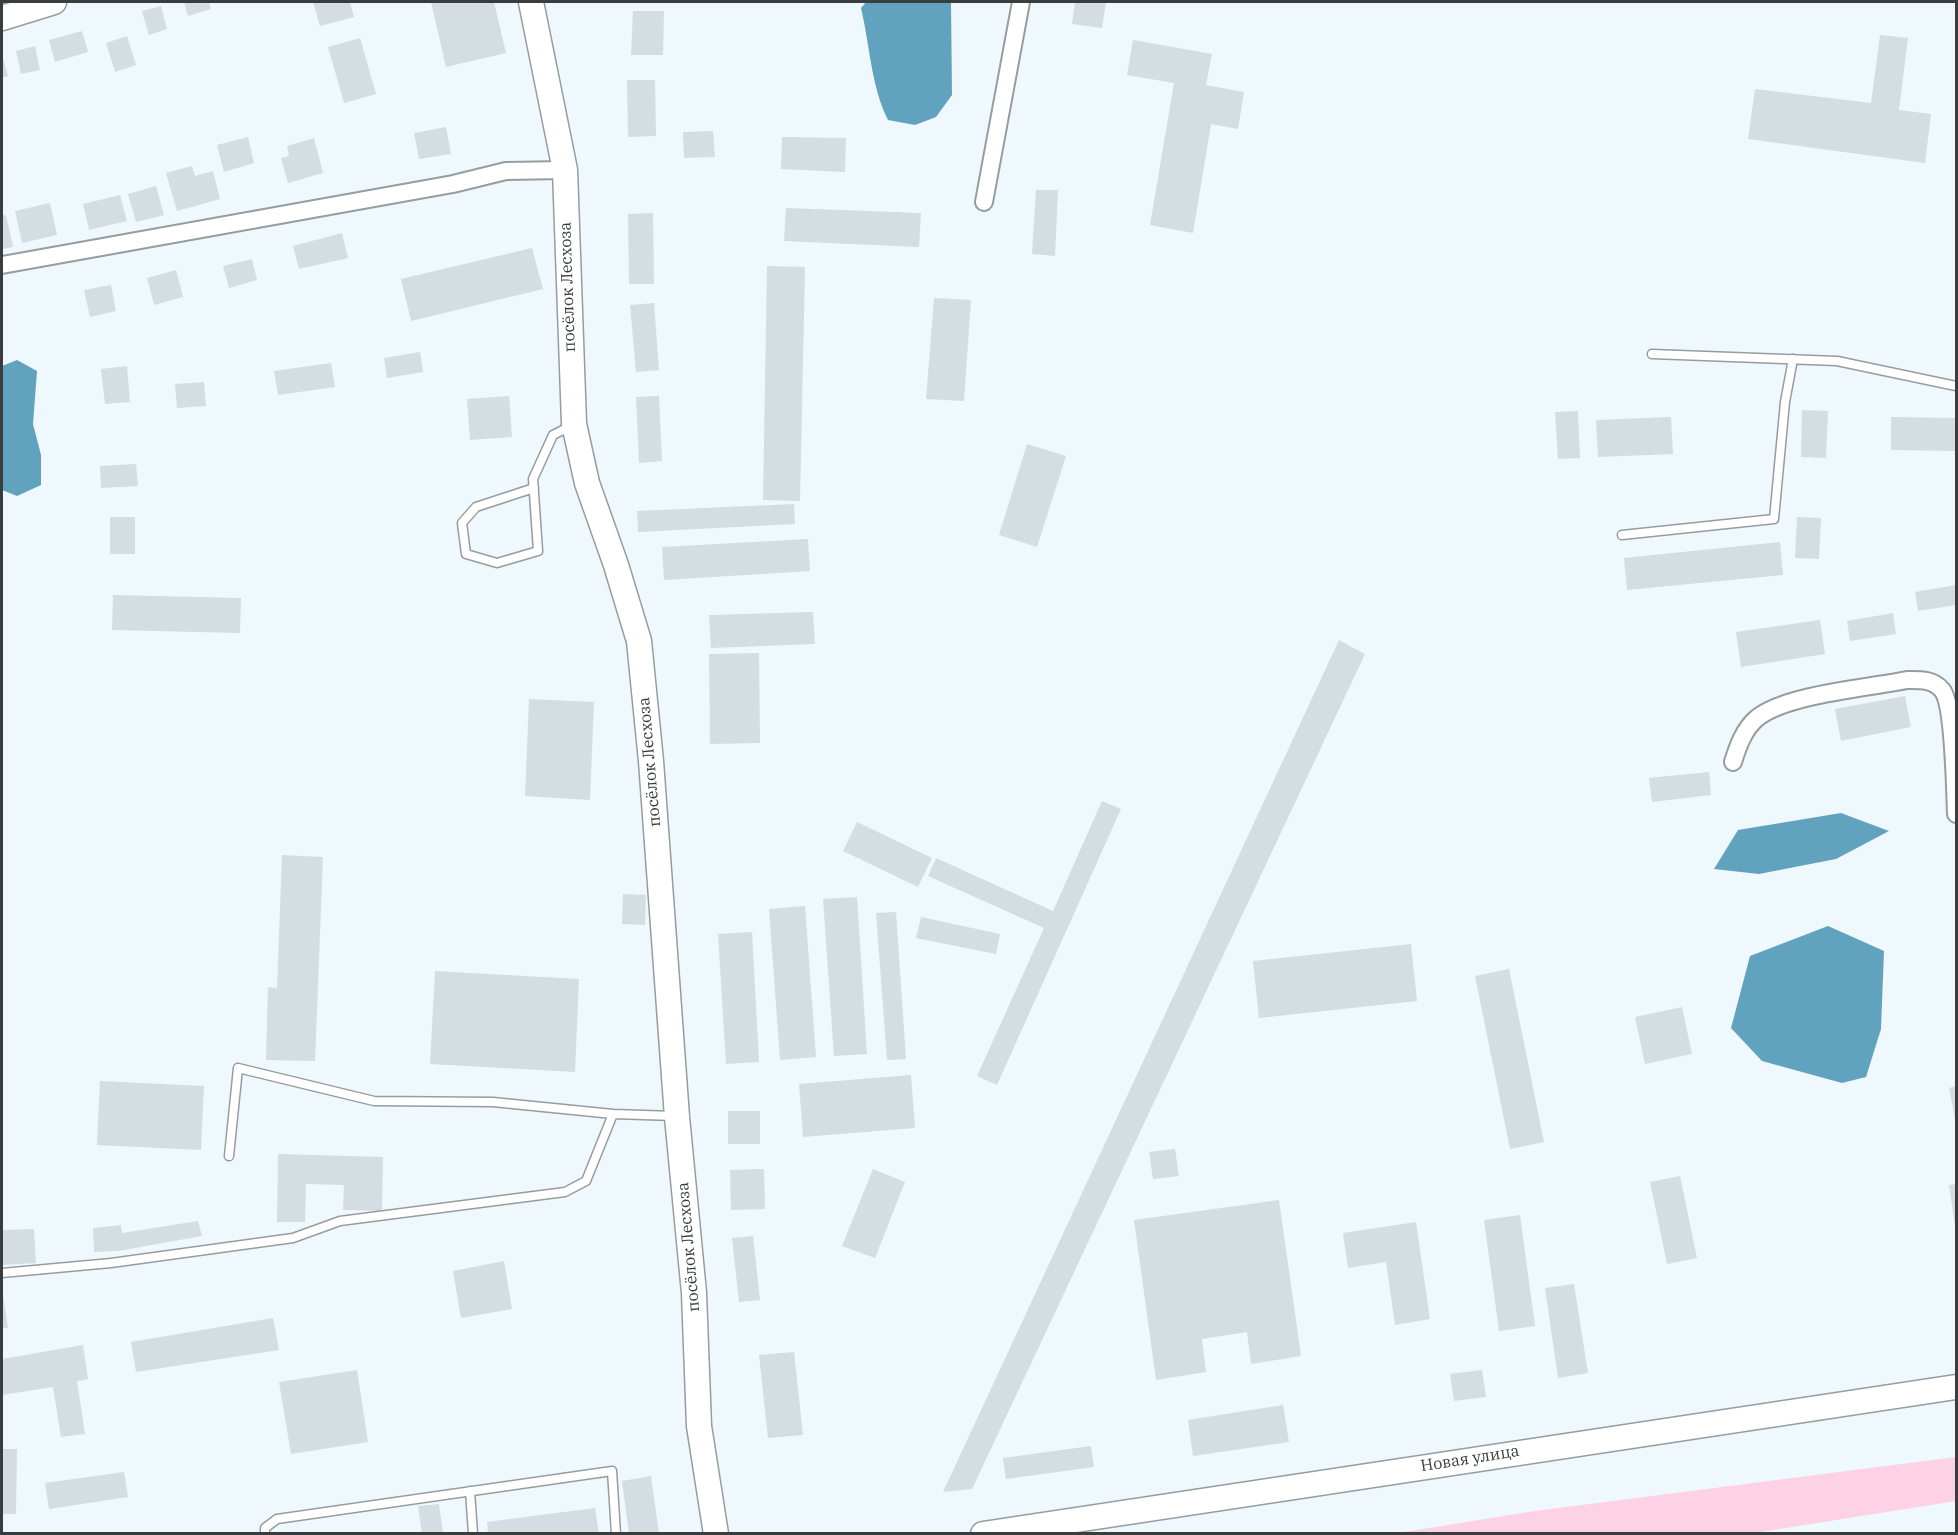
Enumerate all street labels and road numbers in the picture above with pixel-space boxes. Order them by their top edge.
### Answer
street label: посёлок Лесхоза [556,222,580,352]
street label: посёлок Лесхоза [635,696,665,828]
street label: посёлок Лесхоза [674,1181,704,1313]
street label: Новая улица [1419,1442,1521,1476]

